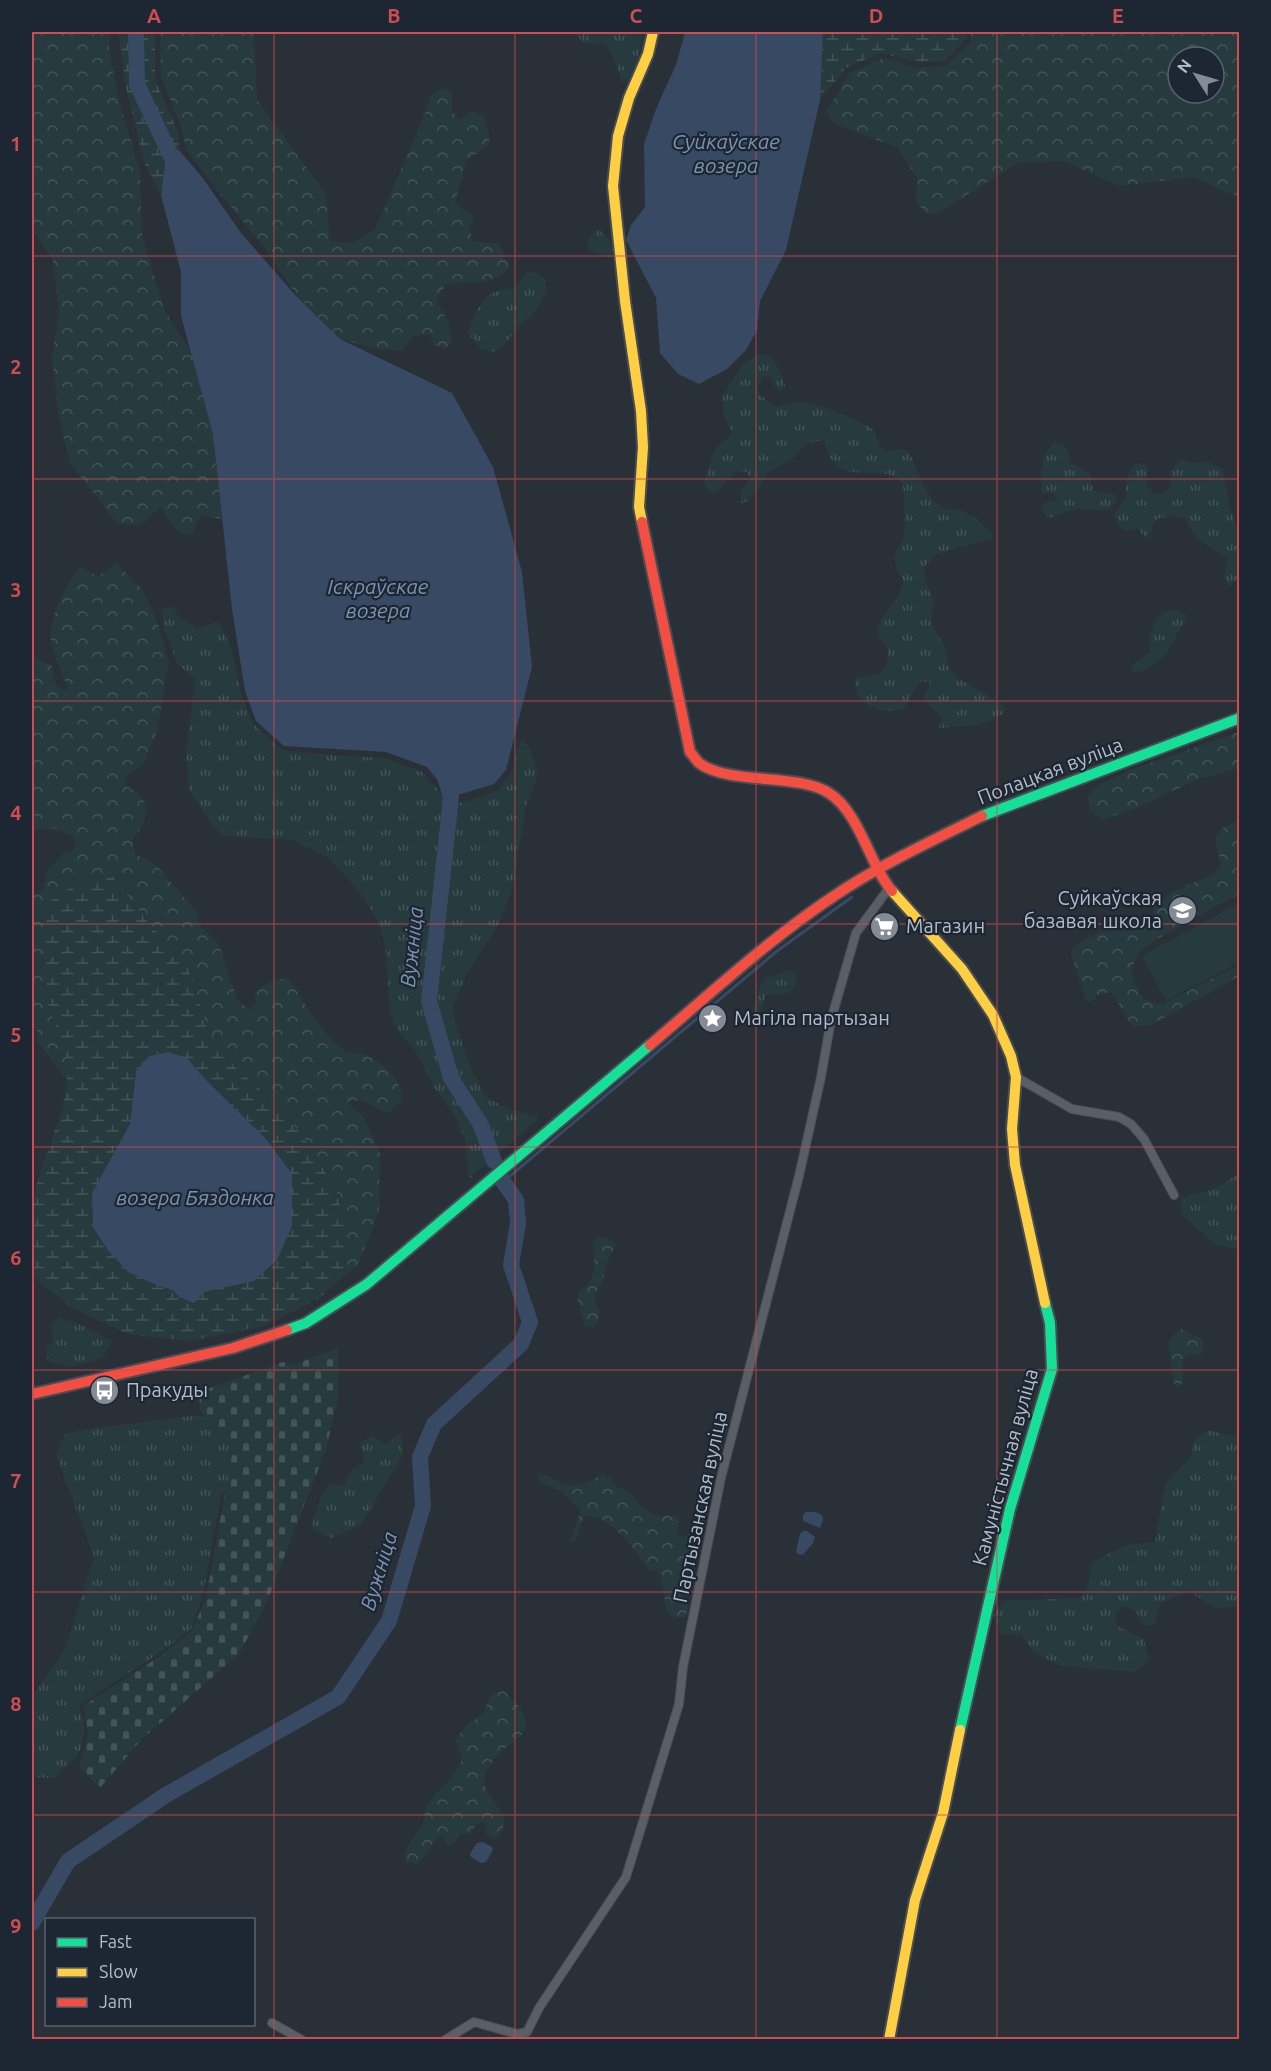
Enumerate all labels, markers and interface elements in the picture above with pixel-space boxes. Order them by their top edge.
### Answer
text: A [147,4,161,27]
text: B [387,4,401,27]
text: C [630,4,643,27]
text: D [869,4,883,27]
text: E [1112,4,1124,27]
north arrow [1166,45,1226,105]
text: N [1173,56,1195,76]
water label: Суйкаўскае возера [672,129,780,177]
text: 1 [10,132,22,155]
text: 2 [10,355,22,378]
water label: Іскраўскае возера [328,574,429,622]
text: 3 [10,578,22,601]
street label: Полацкая вуліца [974,732,1126,809]
text: 4 [10,801,22,824]
place label: Суйкаўская базавая школа [1024,886,1162,932]
school or university icon: Суйкаўская базавая школа [1167,894,1199,926]
water label: Вужніца [395,905,427,988]
supermarket icon: Магазин [869,910,901,942]
place label: Магазин [906,914,985,937]
place icon: Магіла партызан [697,1002,729,1034]
place label: Магіла партызан [734,1006,890,1029]
text: 5 [10,1023,22,1046]
water label: возера Бяздонка [116,1185,274,1209]
text: 6 [10,1246,22,1269]
street label: Камуністычная вуліца [967,1366,1042,1568]
bus stop icon: Пракуды [89,1374,121,1406]
place label: Пракуды [126,1378,208,1401]
street label: Партызанская вуліца [668,1409,731,1605]
text: 7 [10,1469,22,1492]
water label: Вужніца [355,1529,401,1613]
text: 8 [10,1692,22,1715]
text: 9 [10,1914,22,1937]
legend [45,1918,255,2026]
text: Fast [99,1931,132,1951]
text: Slow [99,1961,138,1981]
text: Jam [99,1991,133,2011]

